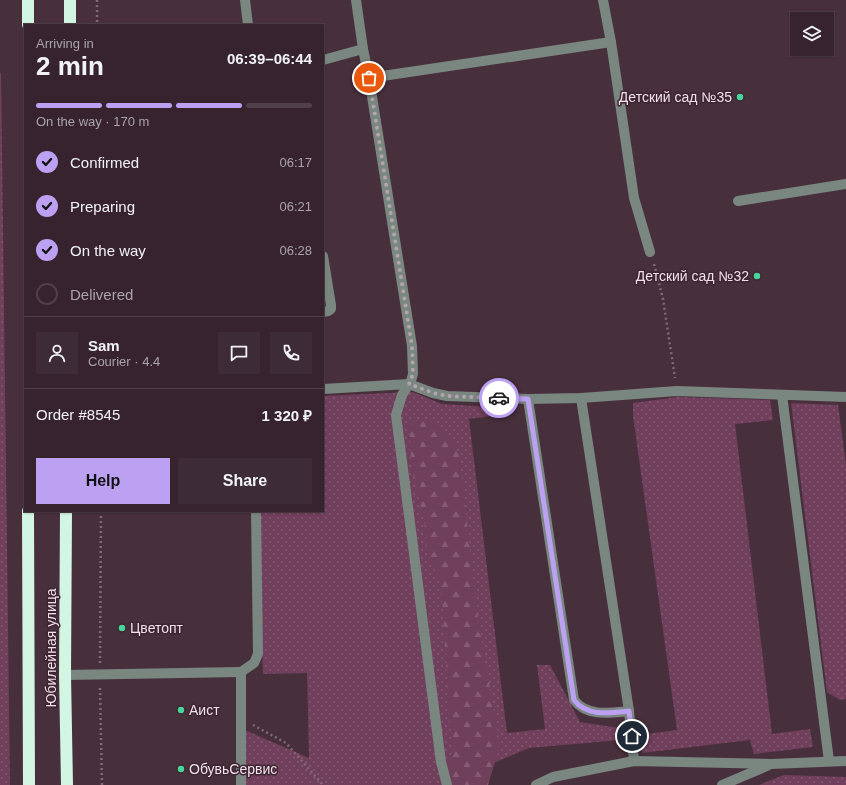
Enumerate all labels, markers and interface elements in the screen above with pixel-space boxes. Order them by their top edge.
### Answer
map controls [790,12,834,56]
button: layers [790,12,834,56]
text: Arriving in [36,36,94,51]
text: 06:39–06:44 [227,50,312,67]
text: 2 min [36,51,104,81]
pin [352,61,386,95]
icon: bag [358,67,380,89]
place label: Детский сад №35 [619,89,732,105]
marker: Детский сад №35 [735,92,745,102]
text: On the way · 170 m [36,114,149,129]
icon: check [36,151,58,173]
text: Confirmed [70,154,139,171]
text: 06:17 [279,155,312,170]
icon: check [36,195,58,217]
text: Preparing [70,198,135,215]
text: 06:21 [279,199,312,214]
icon: check [36,239,58,261]
text: On the way [70,242,146,259]
text: 06:28 [279,243,312,258]
place label: Детский сад №32 [636,268,749,284]
marker: Детский сад №32 [752,271,762,281]
text: Delivered [70,286,133,303]
button: person [36,332,78,374]
button: chat [218,332,260,374]
button: phone [270,332,312,374]
text: Sam [88,337,120,354]
text: Courier · 4.4 [88,354,160,369]
courier [479,378,519,418]
icon: car [488,387,510,409]
text: Order #8545 [36,406,120,423]
text: 1 320 ₽ [262,407,312,424]
button: Help [36,458,170,504]
button: Share [178,458,312,504]
street label: Юбилейная улица [43,588,59,708]
place label: Цветопт [130,620,184,636]
marker: Цветопт [117,623,127,633]
place label: Аист [189,702,220,718]
marker: Аист [176,705,186,715]
pin [615,719,649,753]
icon: home [621,725,643,747]
place label: ОбувьСервис [189,761,277,777]
marker: ОбувьСервис [176,764,186,774]

